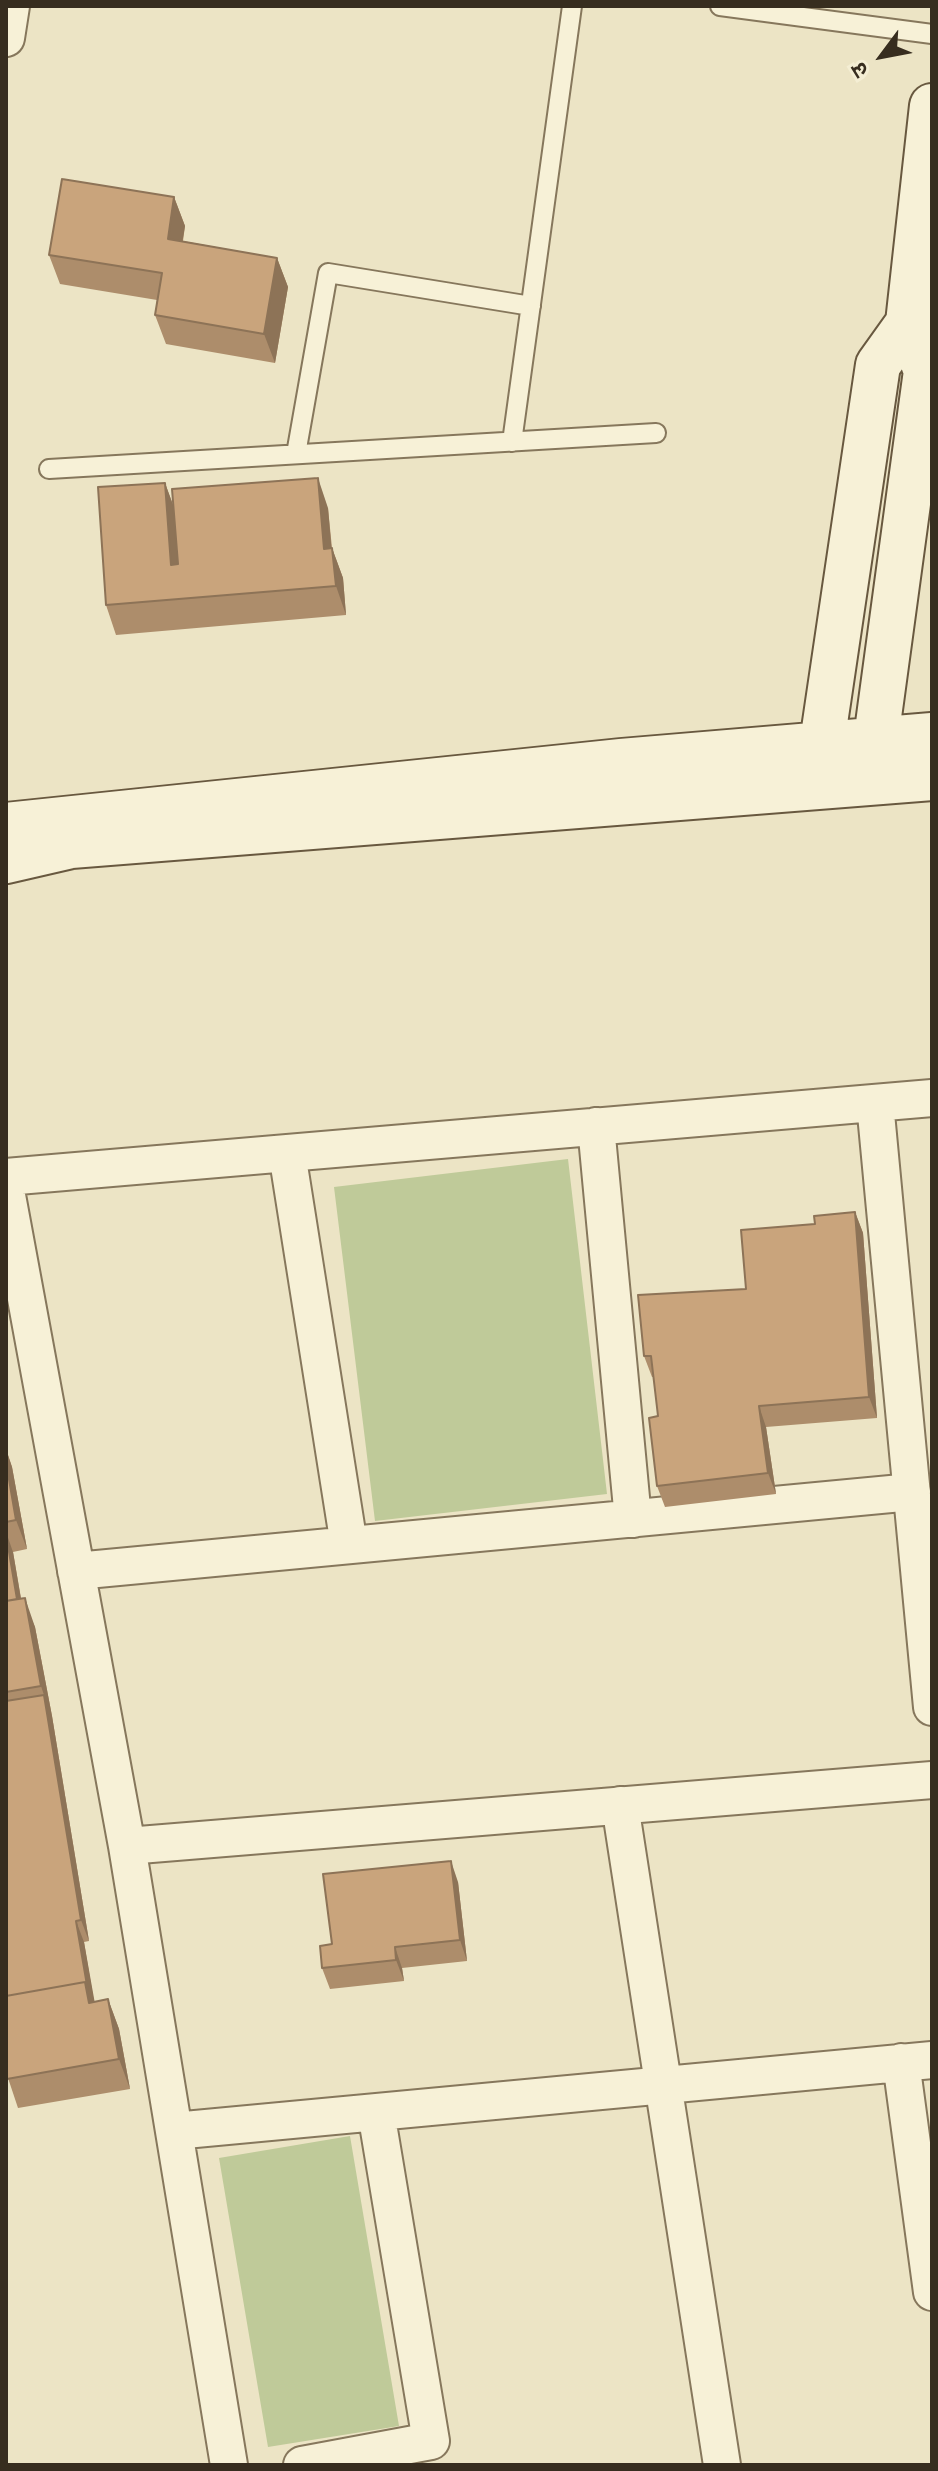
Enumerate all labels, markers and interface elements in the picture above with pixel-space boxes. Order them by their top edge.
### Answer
north arrow [842,16,922,96]
text: उ [846,56,877,82]

